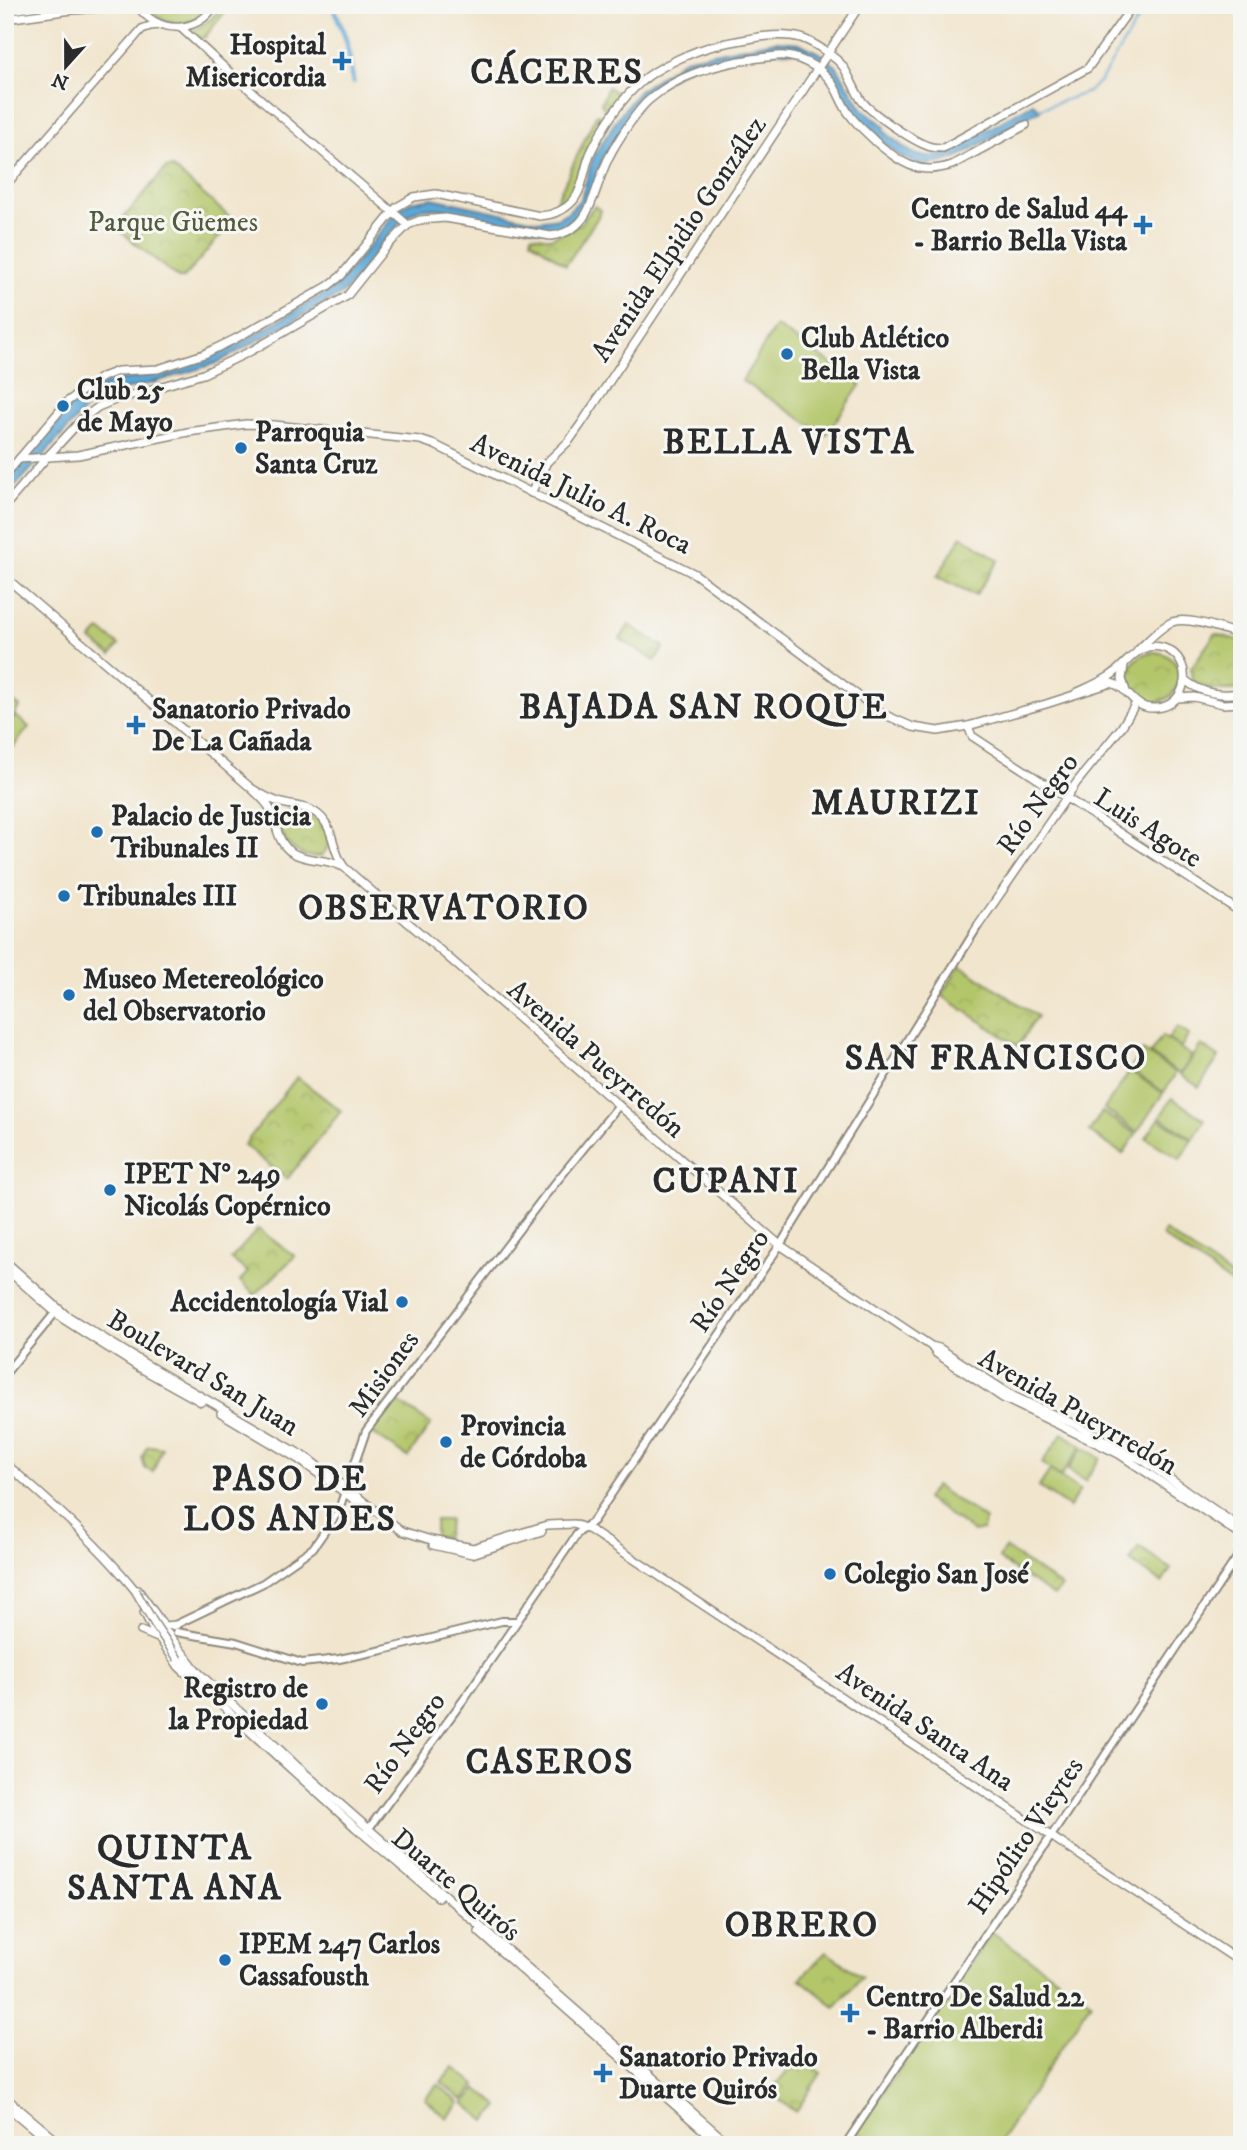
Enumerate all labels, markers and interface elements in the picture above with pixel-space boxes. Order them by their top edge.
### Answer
place label: Hospital Misericordia [186,28,327,95]
north arrow [32,32,102,102]
district label: CÁCERES [470,49,644,95]
marker: Hospital Misericordia [332,51,352,71]
text: N [49,67,72,94]
street label: Avenida Elpidio González [584,109,774,369]
place label: Centro de Salud 44 - Barrio Bella Vista [911,192,1129,259]
park label: Parque Güemes [88,205,258,240]
marker: Centro de Salud 44 - Barrio Bella Vista [1133,215,1153,235]
place label: Club Atlético Bella Vista [801,321,950,388]
marker: Club Atlético Bella Vista [779,346,795,362]
place label: Club 25 de Mayo [77,373,173,440]
marker: Club 25 de Mayo [55,398,71,414]
place label: Parroquia Santa Cruz [255,415,378,482]
district label: BELLA VISTA [663,421,915,465]
street label: Avenida Julio A. Roca [465,425,697,563]
marker: Parroquia Santa Cruz [233,440,249,456]
district label: BAJADA SAN ROQUE [519,686,889,730]
place label: Sanatorio Privado De La Cañada [152,692,351,759]
marker: Sanatorio Privado De La Cañada [126,715,146,735]
street label: Río Negro [989,746,1087,862]
street label: Luis Agote [1087,780,1209,876]
district label: MAURIZI [811,782,981,826]
place label: Palacio de Justicia Tribunales II [110,799,312,866]
marker: Palacio de Justicia Tribunales II [89,824,105,840]
place label: Tribunales III [77,879,237,914]
district label: OBSERVATORIO [298,887,590,931]
marker: Tribunales III [56,888,72,904]
place label: Museo Metereológico del Observatorio [83,962,324,1029]
street label: Avenida Pueyrredón [500,972,692,1146]
marker: Museo Metereológico del Observatorio [61,987,77,1003]
district label: SAN FRANCISCO [845,1037,1147,1081]
place label: IPET N° 249 Nicolás Copérnico [124,1157,331,1224]
district label: CUPANI [652,1160,800,1204]
marker: IPET N° 249 Nicolás Copérnico [102,1182,118,1198]
street label: Río Negro [683,1223,777,1339]
place label: Accidentología Vial [170,1285,389,1320]
marker: Accidentología Vial [394,1294,410,1310]
street label: Boulevard San Juan [101,1302,305,1444]
street label: Misiones [341,1324,427,1424]
street label: Avenida Pueyrredón [972,1341,1184,1483]
place label: Provincia de Córdoba [460,1409,588,1476]
marker: Provincia de Córdoba [438,1434,454,1450]
district label: PASO DE LOS ANDES [183,1458,397,1542]
place label: Colegio San José [844,1557,1029,1592]
marker: Colegio San José [822,1566,838,1582]
street label: Avenida Santa Ana [829,1655,1021,1799]
place label: Registro de la Propiedad [168,1671,309,1738]
street label: Río Negro [356,1685,454,1801]
marker: Registro de la Propiedad [314,1696,330,1712]
district label: CASEROS [466,1741,634,1785]
street label: Hipólito Vieytes [961,1751,1091,1921]
street label: Duarte Quirós [384,1821,528,1949]
district label: QUINTA SANTA ANA [67,1827,283,1911]
district label: OBRERO [725,1904,879,1948]
place label: IPEM 247 Carlos Cassafousth [239,1927,441,1994]
marker: IPEM 247 Carlos Cassafousth [217,1952,233,1968]
place label: Centro De Salud 22 - Barrio Alberdi [866,1980,1084,2047]
marker: Centro De Salud 22 - Barrio Alberdi [840,2003,860,2023]
place label: Sanatorio Privado Duarte Quirós [619,2040,818,2107]
marker: Sanatorio Privado Duarte Quirós [593,2063,613,2083]

